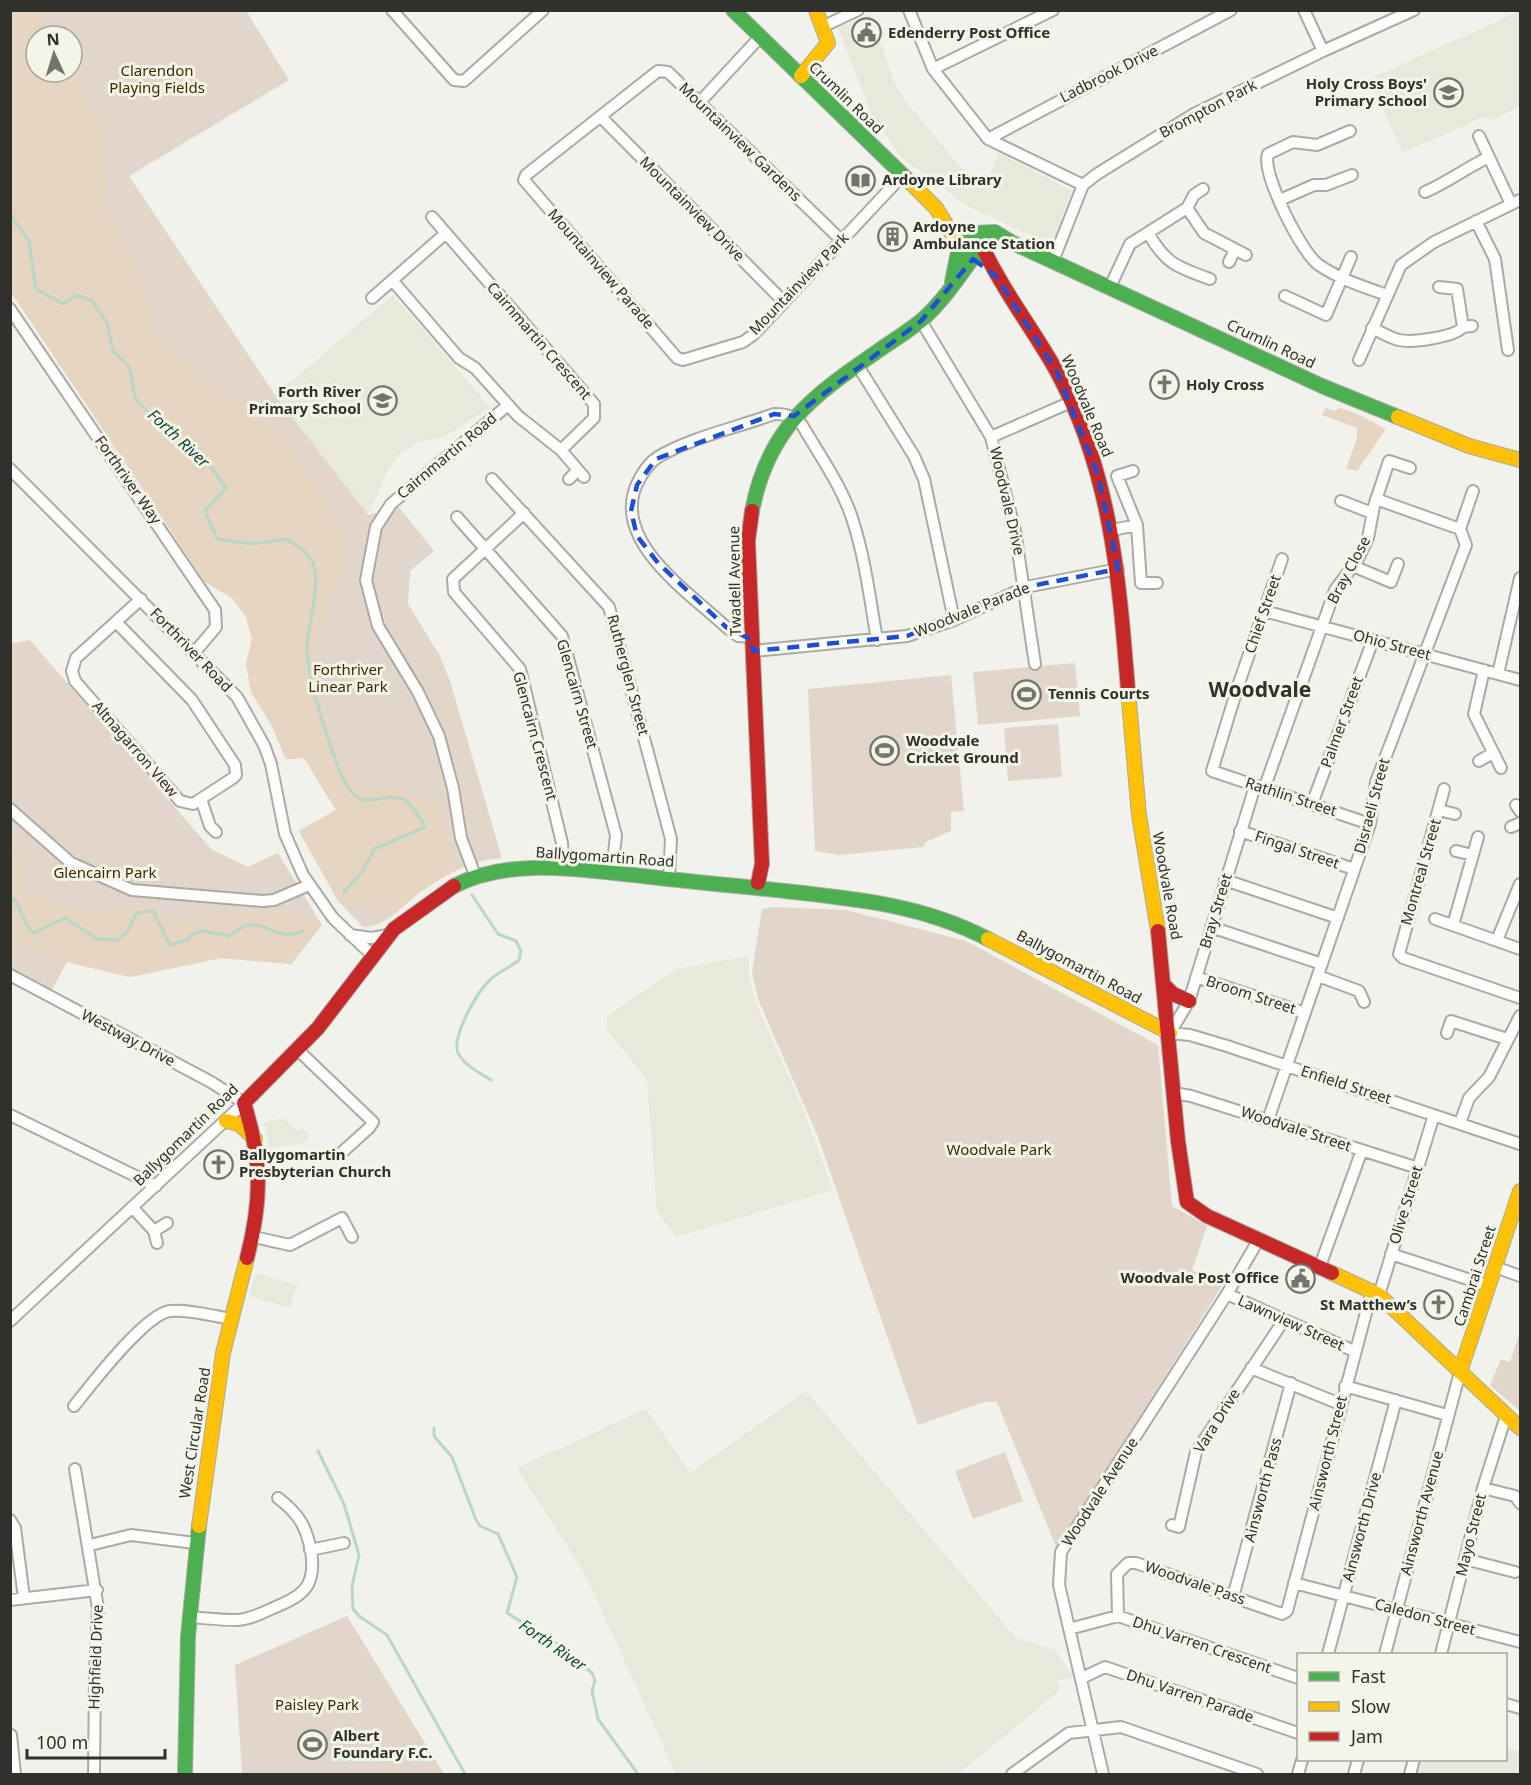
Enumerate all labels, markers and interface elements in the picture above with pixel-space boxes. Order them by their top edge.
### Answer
public building icon: Edenderry Post Office [851,17,883,49]
place label: Edenderry Post Office [888,22,1050,42]
north arrow [24,24,84,84]
text: N [46,28,60,50]
street label: Ladbrook Drive [1056,40,1161,106]
street label: Crumlin Road [805,57,888,138]
park label: Clarendon Playing Fields [109,60,205,97]
place label: Holy Cross Boys' Primary School [1306,73,1427,110]
street label: Brompton Park [1155,74,1260,142]
school or university icon: Holy Cross Boys' Primary School [1432,77,1464,109]
street label: Mountainview Gardens [675,78,806,205]
street label: Mountainview Drive [636,151,750,265]
library icon: Ardoyne Library [845,164,877,196]
place label: Ardoyne Library [882,169,1002,189]
street label: Mountainview Parade [544,204,660,333]
place label: Ardoyne Ambulance Station [913,216,1055,253]
building icon: Ardoyne Ambulance Station [876,220,908,252]
street label: Mountainview Park [744,228,852,339]
street label: Cairnmartin Crescent [483,277,597,404]
street label: Crumlin Road [1224,314,1319,372]
street label: Woodvale Road [1057,351,1118,460]
church icon: Holy Cross [1149,369,1181,401]
place label: Holy Cross [1186,374,1264,394]
place label: Forth River Primary School [249,381,361,418]
school or university icon: Forth River Primary School [366,385,398,417]
water label: Forth River [143,404,215,473]
street label: Cairnmartin Road [392,408,500,503]
street label: Forthriver Way [91,431,167,528]
street label: Woodvale Drive [986,445,1030,557]
street label: Twadell Avenue [723,526,745,636]
street label: Bray Close [1322,532,1374,607]
street label: Chief Street [1239,571,1285,656]
street label: Woodvale Parade [911,577,1032,641]
street label: Forthriver Road [146,603,237,696]
street label: Rutherglen Street [603,612,655,738]
street label: Ohio Street [1351,624,1434,664]
street label: Glencairn Street [553,637,603,751]
park label: Forthriver Linear Park [308,659,388,696]
street label: Glencairn Crescent [509,669,563,803]
street label: Palmer Street [1315,673,1367,770]
district label: Woodvale [1209,675,1311,703]
sports icon: Tennis Courts [1011,678,1043,710]
place label: Tennis Courts [1048,683,1149,703]
street label: Altnagarron View [88,696,183,801]
place label: Woodvale Cricket Ground [906,730,1019,767]
sports icon: Woodvale Cricket Ground [869,734,901,766]
street label: Disraeli Street [1349,755,1394,856]
street label: Rathlin Street [1243,772,1340,820]
street label: Montreal Street [1395,816,1445,927]
street label: Fingal Street [1252,825,1343,873]
street label: Woodvale Road [1149,830,1187,941]
street label: Ballygomartin Road [535,841,675,871]
park label: Glencairn Park [53,862,157,882]
street label: Bray Street [1194,870,1236,951]
street label: Ballygomartin Road [1013,925,1146,1008]
street label: Broom Street [1204,970,1299,1018]
street label: Westway Drive [78,1004,179,1070]
street label: Enfield Street [1299,1060,1395,1108]
street label: Ballygomartin Road [128,1079,242,1190]
street label: Woodvale Street [1238,1101,1355,1156]
park label: Woodvale Park [947,1139,1052,1159]
place label: Ballygomartin Presbyterian Church [239,1144,391,1181]
church icon: Ballygomartin Presbyterian Church [202,1148,234,1180]
street label: Olive Street [1384,1162,1427,1247]
street label: Cambrai Street [1448,1222,1500,1329]
public building icon: Woodvale Post Office [1284,1262,1316,1294]
place label: Woodvale Post Office [1120,1267,1279,1287]
church icon: St Matthew’s [1422,1289,1454,1321]
street label: Lawnview Street [1235,1290,1348,1355]
place label: St Matthew’s [1320,1294,1417,1314]
street label: West Circular Road [174,1366,214,1500]
street label: Vara Drive [1188,1384,1244,1456]
street label: Ainsworth Street [1303,1393,1351,1512]
street label: Woodvale Avenue [1056,1433,1142,1550]
street label: Ainsworth Pass [1238,1435,1286,1544]
street label: Ainsworth Avenue [1395,1448,1447,1577]
street label: Ainsworth Drive [1337,1470,1385,1584]
street label: Mayo Street [1450,1491,1490,1578]
street label: Woodvale Pass [1142,1555,1248,1609]
street label: Caledon Street [1373,1593,1478,1639]
street label: Highfield Drive [83,1604,107,1710]
street label: Dhu Varren Crescent [1130,1611,1275,1677]
water label: Forth River [515,1614,591,1676]
legend [1297,1653,1507,1761]
street label: Dhu Varren Parade [1124,1664,1257,1726]
text: Fast [1351,1664,1386,1688]
park label: Paisley Park [275,1694,359,1714]
text: Slow [1351,1694,1390,1718]
scale bar [27,1722,165,1760]
text: Jam [1349,1724,1383,1748]
place label: Albert Foundary F.C. [333,1725,432,1762]
sports icon: Albert Foundary F.C. [296,1729,328,1761]
text: 100 m [36,1730,88,1754]

